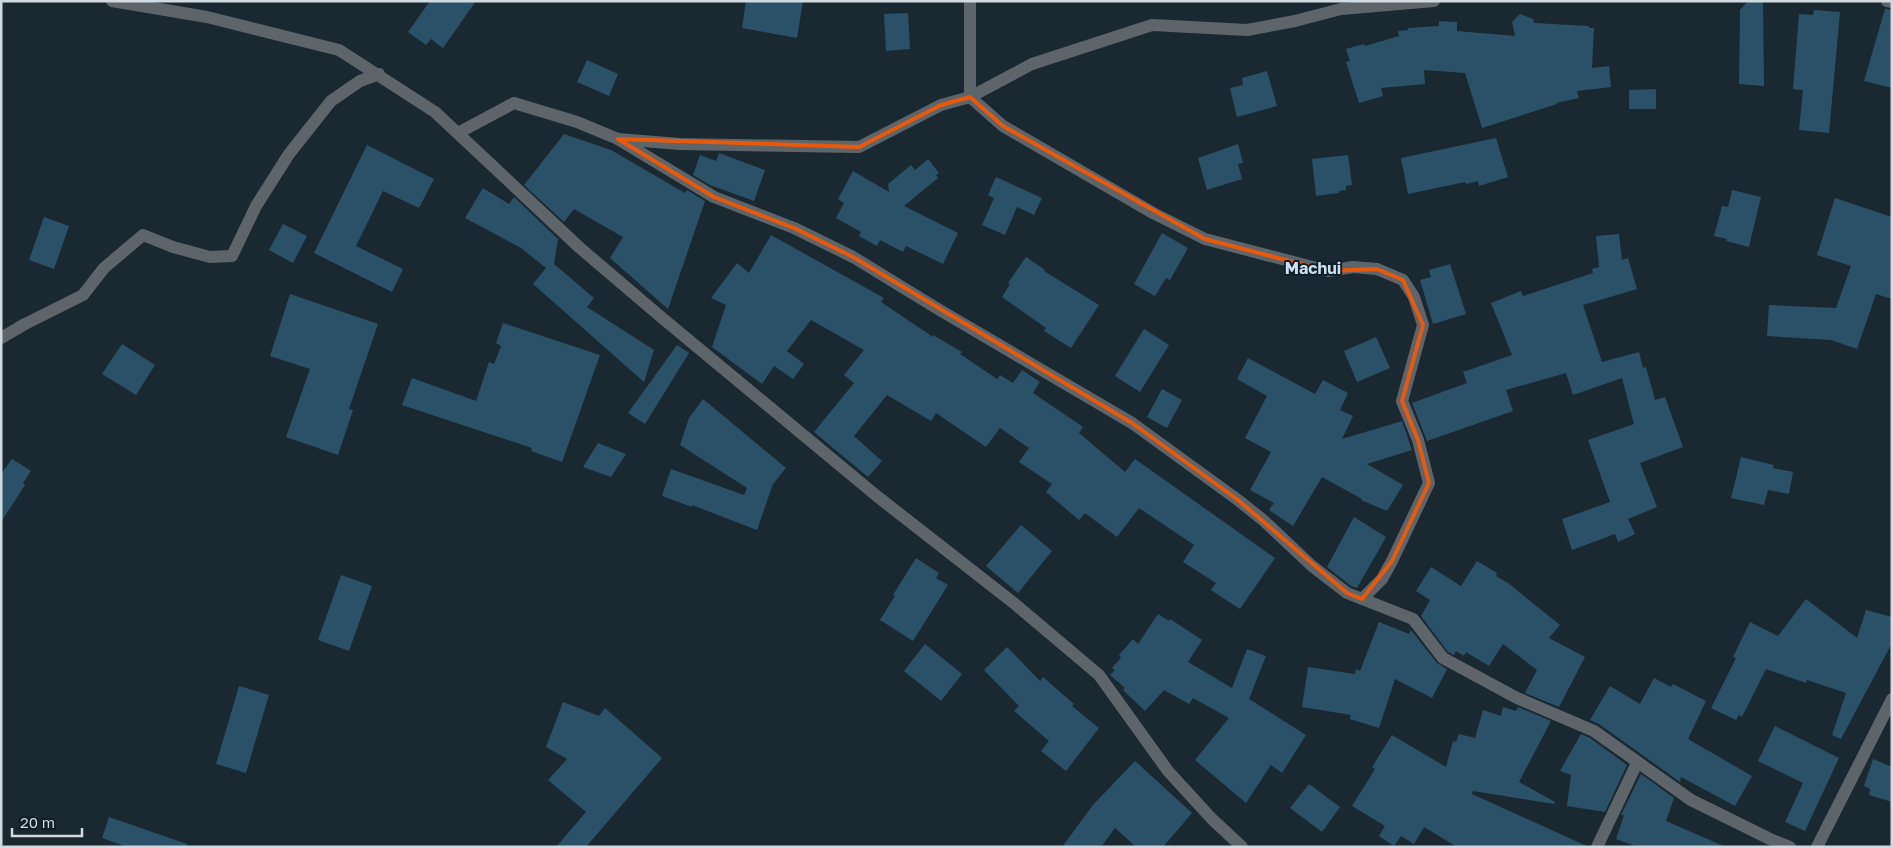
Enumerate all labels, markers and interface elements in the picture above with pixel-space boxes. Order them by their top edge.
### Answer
district label: Machui [1285,258,1341,278]
scale bar [12,806,82,838]
text: 20 m [20,813,55,831]

